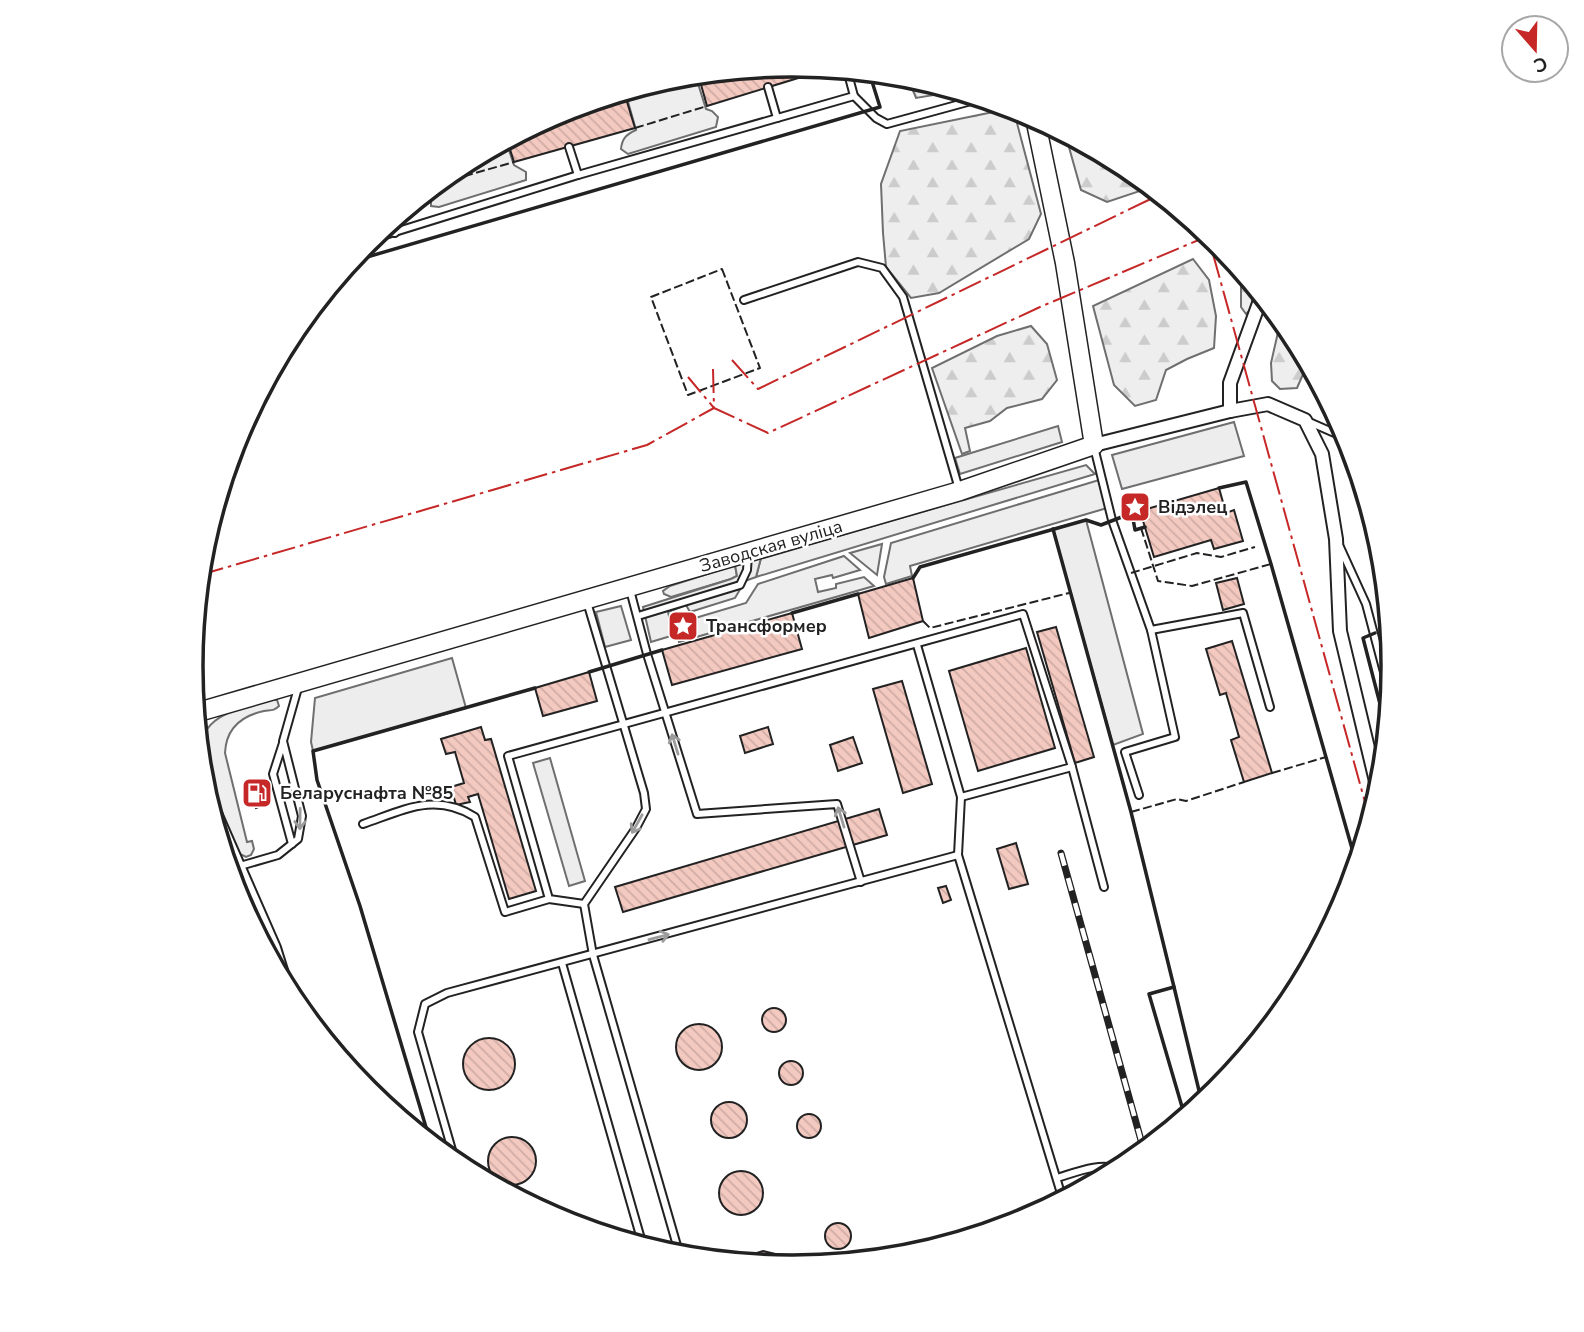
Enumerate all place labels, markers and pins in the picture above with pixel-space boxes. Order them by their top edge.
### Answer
place icon: Відэлец [1118,490,1152,524]
place label: Відэлец [1158,495,1227,519]
place icon: Трансформер [666,609,700,643]
place label: Трансформер [706,614,827,638]
fuel station icon: Беларуснафта №85 [240,776,274,810]
place label: Беларуснафта №85 [280,781,453,805]

